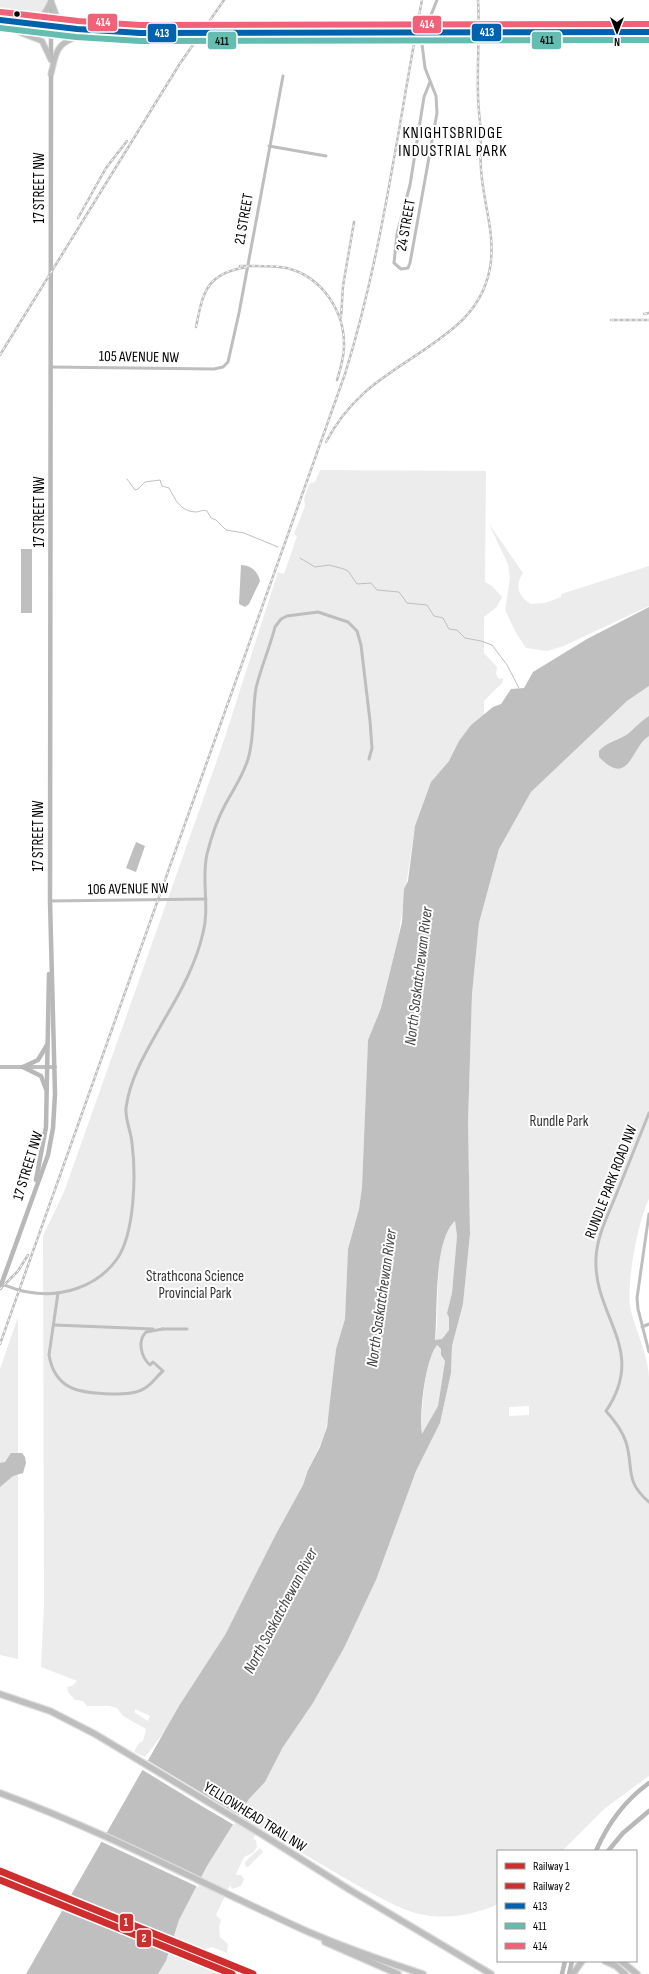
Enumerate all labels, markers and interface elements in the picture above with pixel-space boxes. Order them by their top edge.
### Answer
unlabelled marker [12,9,22,19]
north arrow [597,12,637,52]
line badge: 414 [87,13,118,32]
line badge: 414 [412,15,442,34]
text: 414 [96,16,110,29]
text: 414 [420,18,434,31]
line badge: 413 [147,23,177,43]
line badge: 413 [471,23,502,42]
text: 413 [480,26,494,39]
text: 413 [155,27,169,40]
line badge: 411 [207,31,237,50]
line badge: 411 [531,31,562,50]
text: 411 [540,34,555,47]
text: 411 [215,35,230,48]
text: N [614,35,620,48]
district label: KNIGHTSBRIDGE INDUSTRIAL PARK [398,124,508,161]
street label: 17 STREET NW [30,152,49,224]
street label: 21 STREET [230,192,258,246]
street label: 24 STREET [392,197,420,253]
street label: 105 AVENUE NW [99,347,180,367]
street label: 17 STREET NW [30,476,49,548]
street label: 17 STREET NW [29,800,48,872]
street label: 106 AVENUE NW [87,879,169,899]
water label: North Saskatchewan River [401,905,437,1046]
park label: Rundle Park [529,1112,589,1131]
street label: RUNDLE PARK ROAD NW [581,1123,641,1241]
street label: 17 STREET NW [9,1129,48,1203]
water label: North Saskatchewan River [363,1227,401,1368]
park label: Strathcona Science Provincial Park [146,1267,244,1303]
water label: North Saskatchewan River [240,1545,322,1677]
street label: YELLOWHEAD TRAIL NW [200,1778,310,1856]
legend [497,1850,637,1962]
text: Railway 1 [533,1859,570,1874]
text: Railway 2 [533,1879,570,1894]
text: 413 [533,1899,547,1914]
line badge: 1 [119,1913,134,1932]
text: 1 [124,1916,129,1929]
text: 411 [533,1919,547,1934]
line badge: 2 [136,1929,152,1948]
text: 2 [142,1932,147,1945]
text: 414 [533,1939,547,1954]

